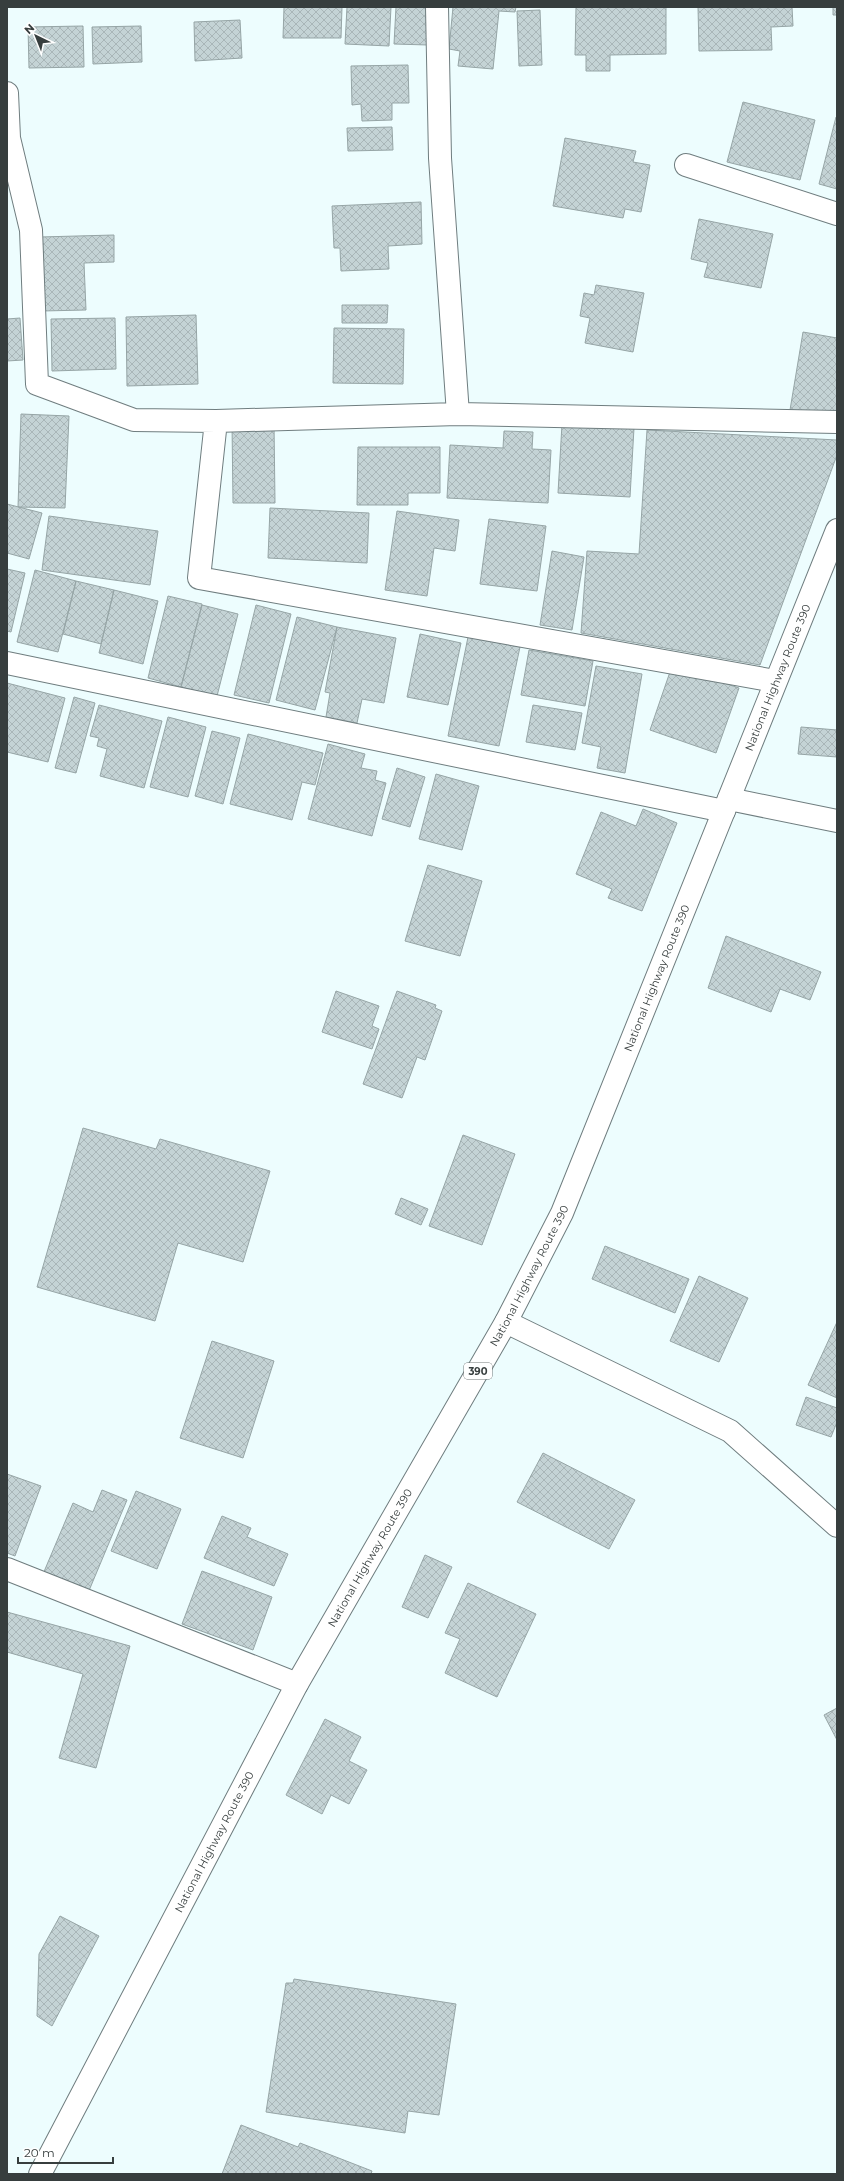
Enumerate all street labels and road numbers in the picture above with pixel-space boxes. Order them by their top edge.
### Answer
street label: National Highway Route 390 [742,602,813,753]
street label: National Highway Route 390 [621,903,692,1054]
street label: National Highway Route 390 [486,1203,571,1349]
road number: 390 [464,1363,492,1379]
street label: National Highway Route 390 [324,1486,415,1629]
street label: National Highway Route 390 [171,1769,257,1915]

